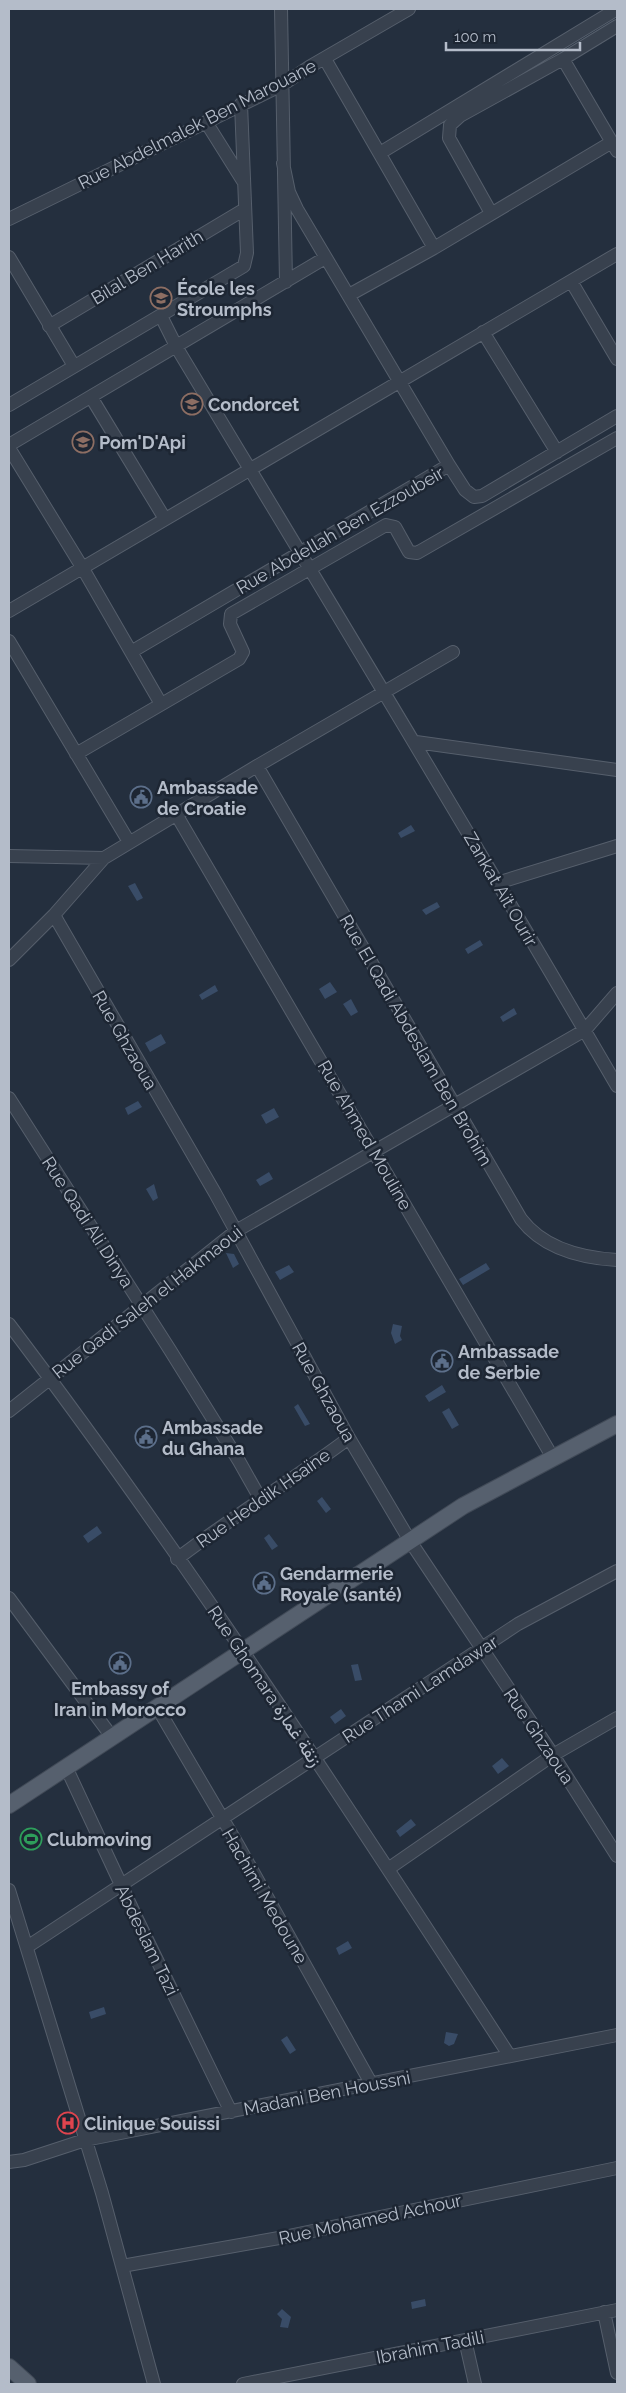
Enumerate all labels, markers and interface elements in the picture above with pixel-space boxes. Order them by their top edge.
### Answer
scale bar [446,20,580,52]
text: 100 m [454,28,496,46]
street label: Rue Abdelmalek Ben Marouane [75,54,320,193]
street label: Bilal Ben Harith [87,225,207,309]
place label: École les Stroumphs [177,278,272,320]
school or university icon: École les Stroumphs [149,286,173,310]
school or university icon: Condorcet [180,392,204,416]
place label: Condorcet [208,394,299,415]
school or university icon: Pom'D'Api [71,430,95,454]
place label: Pom'D'Api [99,432,186,453]
street label: Rue Abdellah Ben Ezzoubeir [233,462,448,598]
place label: Ambassade de Croatie [157,777,258,819]
public building icon: Ambassade de Croatie [129,785,153,809]
street label: Zankat Aït Ourir [460,828,543,950]
street label: Rue El Qadi Abdeslam Ben Brohim [335,911,497,1169]
street label: Rue Ghzaoua [88,987,162,1093]
street label: Rue Ahmed Mouline [314,1056,417,1214]
street label: Rue Qadi Ali Dinya [38,1153,138,1291]
street label: Rue Qadi Saleh el Hakmaoui [48,1221,246,1383]
street label: Rue Ghzaoua [288,1338,360,1446]
place label: Ambassade de Serbie [458,1341,559,1383]
public building icon: Ambassade de Serbie [430,1349,454,1373]
place label: Ambassade du Ghana [162,1417,263,1459]
public building icon: Ambassade du Ghana [134,1425,158,1449]
street label: Rue Heddik Hsaïne [192,1444,334,1552]
place label: Gendarmerie Royale (santé) [280,1563,401,1605]
public building icon: Gendarmerie Royale (santé) [252,1571,276,1595]
street label: Rue Ghomara زنقة غمارة [203,1602,327,1771]
street label: Rue Thami Lamdawar [338,1630,502,1747]
public building icon: Embassy of Iran in Morocco [108,1651,132,1675]
place label: Embassy of Iran in Morocco [54,1678,186,1720]
street label: Rue Ghzaoua [499,1684,579,1788]
street label: Hachimi Medoune [218,1825,312,1968]
sports icon: Clubmoving [19,1827,43,1851]
place label: Clubmoving [47,1829,152,1850]
street label: Abdeslam Tazi [111,1881,183,1999]
street label: Madani Ben Houssni [242,2067,412,2119]
hospital icon: Clinique Souissi [56,2111,80,2135]
place label: Clinique Souissi [84,2113,220,2134]
street label: Rue Mohamed Achour [277,2189,464,2249]
street label: Ibrahim Tadili [374,2326,486,2368]

